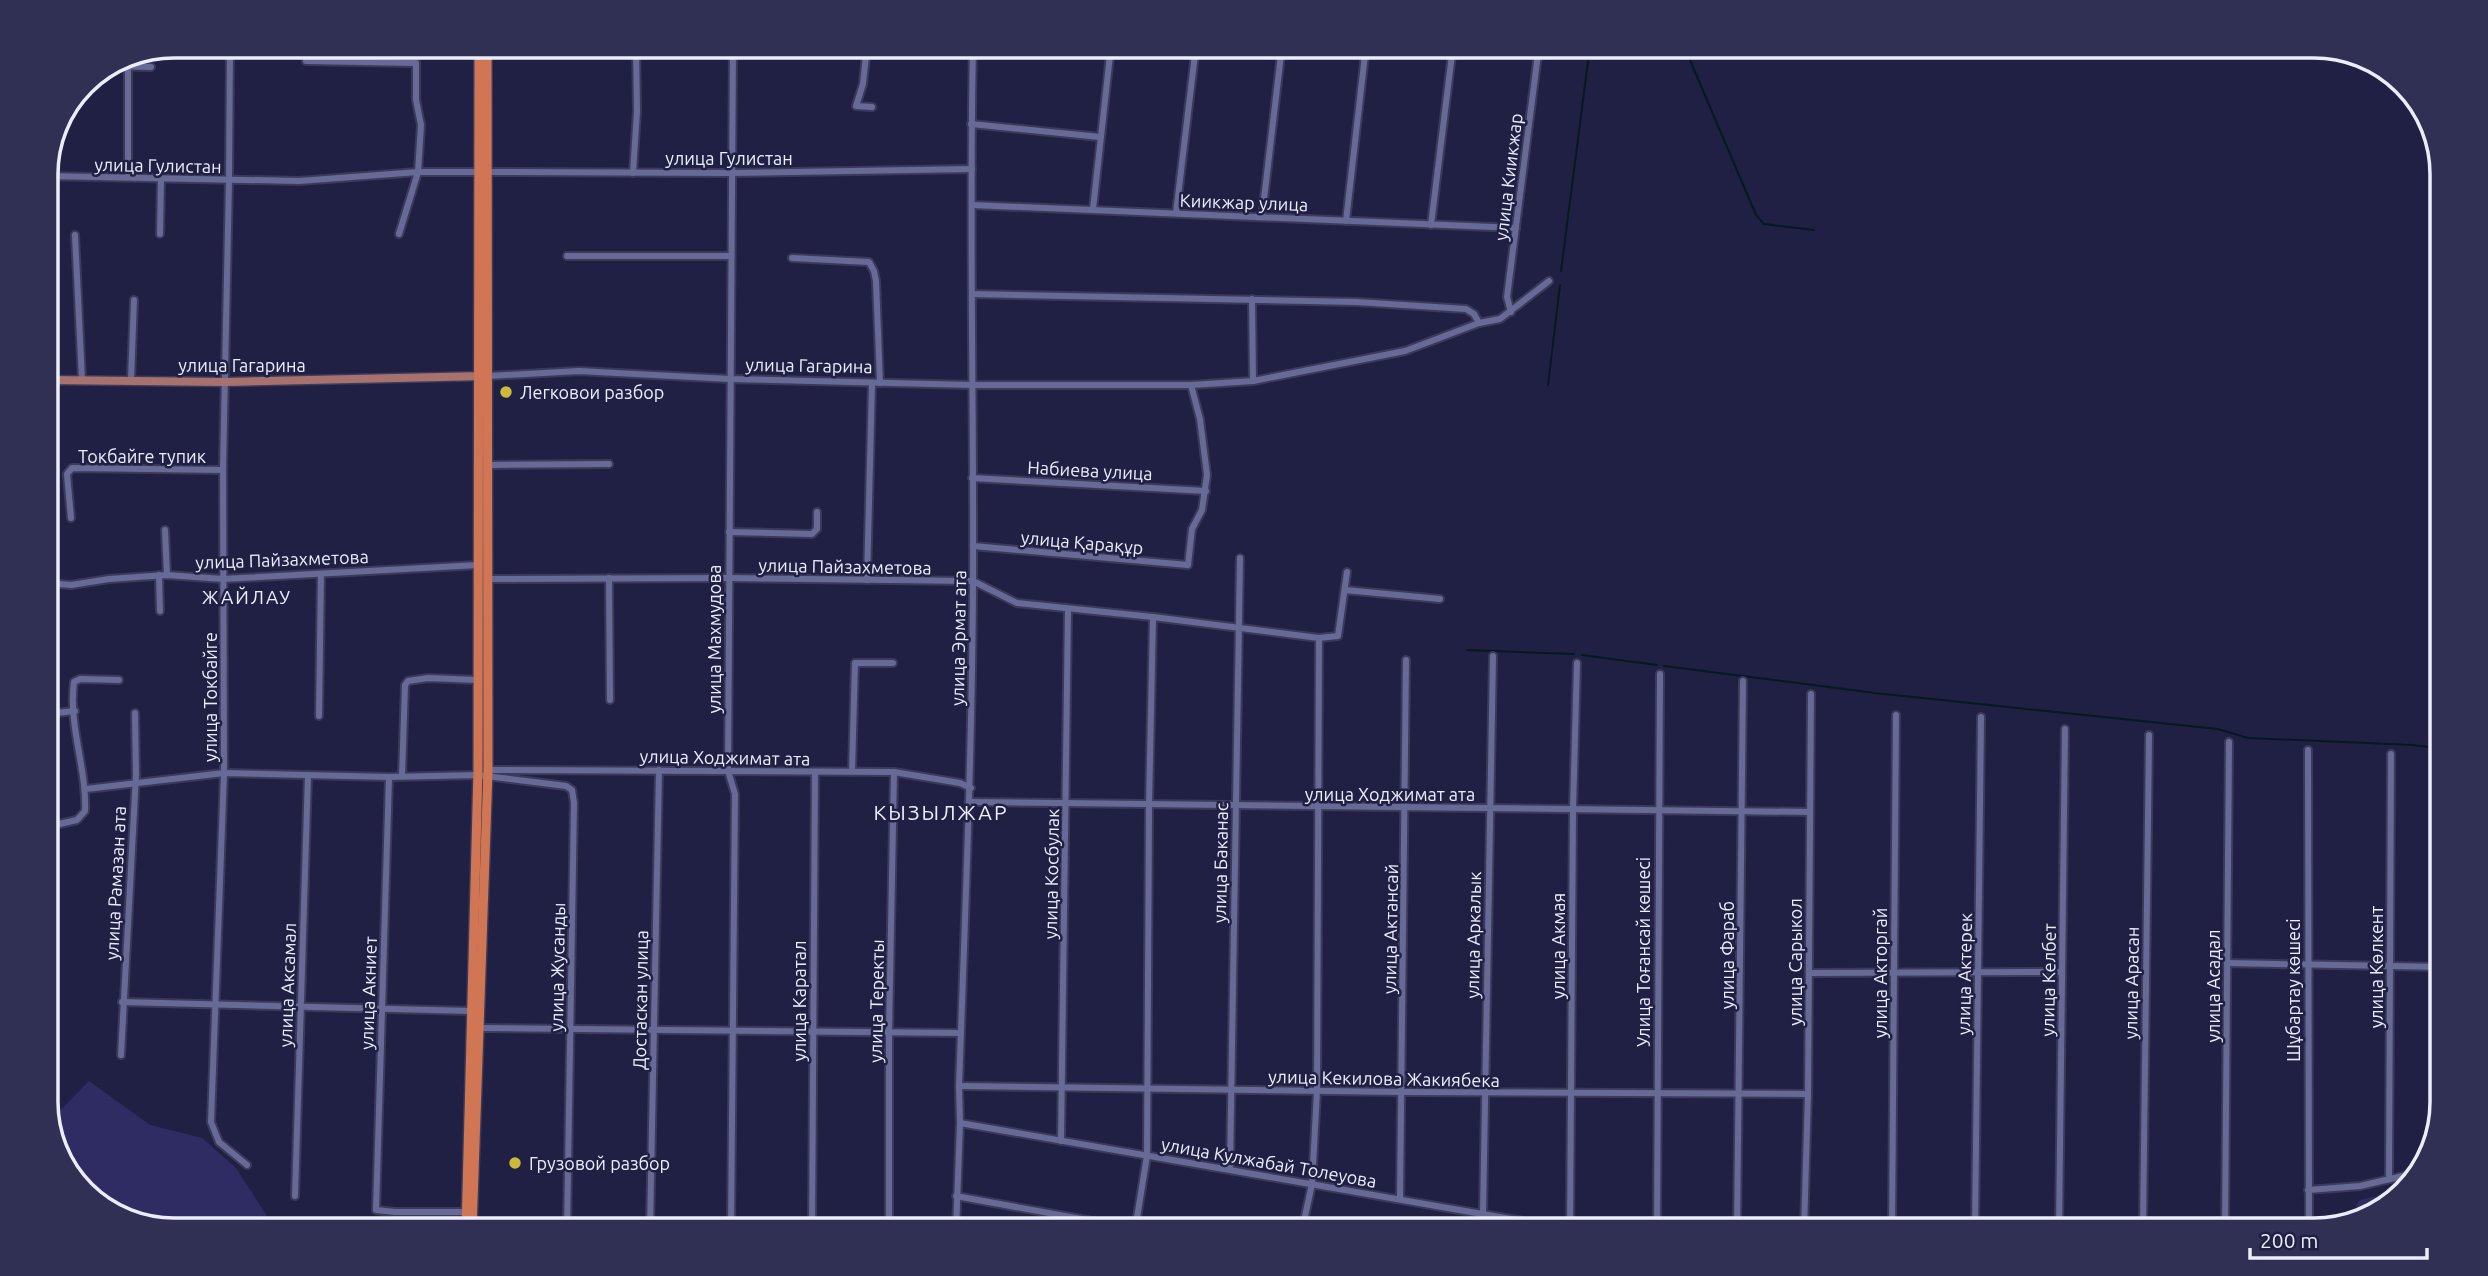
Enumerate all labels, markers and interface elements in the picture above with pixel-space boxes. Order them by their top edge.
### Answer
street label: улица Киикжар [1490,112,1526,242]
street label: улица Гулистан [665,148,793,168]
street label: улица Гулистан [94,154,222,176]
street label: Киикжар улица [1179,190,1309,214]
street label: улица Гагарина [745,354,873,376]
street label: улица Гагарина [178,355,306,375]
place label: Легковои разбор [520,382,664,402]
marker: Легковои разбор [498,384,514,400]
street label: Токбайге тупик [78,446,206,466]
street label: Набиева улица [1027,457,1153,483]
street label: улица Қарақұр [1020,527,1144,557]
street label: улица Пайзахметова [195,546,369,572]
street label: улица Пайзахметова [758,554,932,578]
street label: улица Махмудова [704,564,724,714]
street label: улица Эрмат ата [947,570,969,706]
district label: ЖАЙЛАУ [202,586,292,608]
street label: улица Токбайге [200,632,220,762]
street label: улица Ходжимат ата [639,746,811,768]
street label: улица Ходжимат ата [1305,784,1475,804]
district label: КЫЗЫЛЖАР [873,800,1009,824]
street label: улица Баканас [1209,803,1231,923]
street label: улица Рамазан ата [101,805,129,961]
street label: улица Косбулак [1040,808,1062,940]
street label: Улица Тоғансай көшесі [1633,857,1653,1047]
street label: улица Актансай [1379,864,1401,994]
street label: улица Аркалык [1462,871,1484,999]
street label: улица Акмая [1548,893,1568,999]
street label: улица Сарыкол [1785,898,1805,1026]
street label: улица Фараб [1717,901,1737,1009]
street label: улица Жусанды [546,902,568,1032]
street label: улица Көлкент [2366,906,2386,1028]
street label: улица Акторгай [1870,908,1890,1038]
street label: улица Актерек [1953,913,1975,1035]
street label: Шұбартау көшесі [2283,918,2303,1062]
street label: улица Аксамал [275,922,299,1048]
street label: улица Келбет [2037,923,2059,1037]
street label: улица Арасан [2120,926,2142,1040]
street label: улица Асадал [2203,929,2223,1043]
street label: Достаскан улица [629,930,651,1070]
street label: улица Акниет [356,936,380,1050]
street label: улица Теректы [865,939,887,1063]
street label: улица Каратал [789,940,809,1062]
street label: улица Кекилова Жакиябека [1268,1066,1500,1090]
street label: улица Кулжабай Толеуова [1160,1133,1378,1191]
place label: Грузовой разбор [529,1153,670,1173]
marker: Грузовой разбор [507,1155,523,1171]
scale bar [2250,1216,2427,1260]
text: 200 m [2260,1228,2318,1252]

